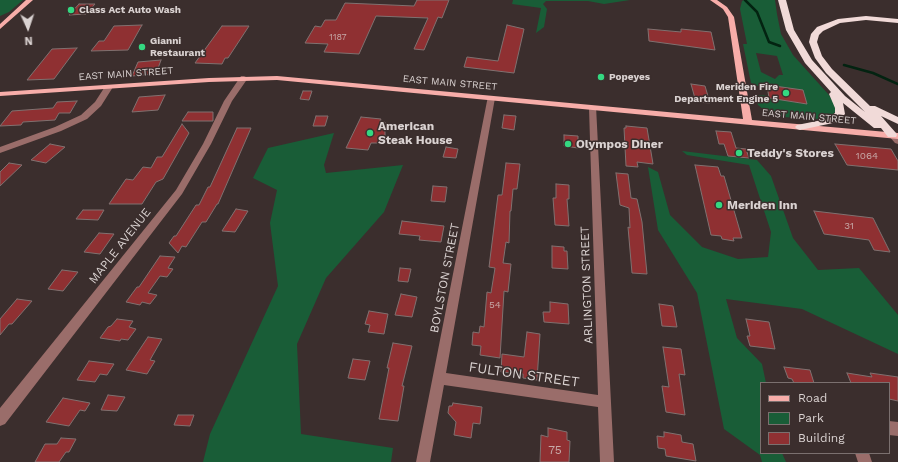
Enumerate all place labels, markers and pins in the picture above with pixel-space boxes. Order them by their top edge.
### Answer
place label: Class Act Auto Wash [79,4,181,16]
marker: Class Act Auto Wash [66,5,76,15]
place label: Gianni Restaurant [150,35,205,58]
marker: Gianni Restaurant [137,42,147,52]
place label: Popeyes [609,71,650,83]
marker: Popeyes [596,72,606,82]
place label: Meriden Fire Department Engine 5 [674,81,778,104]
marker: Meriden Fire Department Engine 5 [781,88,791,98]
place label: American Steak House [378,119,453,147]
marker: American Steak House [365,128,375,138]
place label: Olympos Diner [576,137,663,151]
marker: Olympos Diner [563,139,573,149]
place label: Teddy's Stores [747,146,834,160]
marker: Teddy's Stores [734,148,744,158]
place label: Meriden Inn [727,198,797,212]
marker: Meriden Inn [714,200,724,210]

